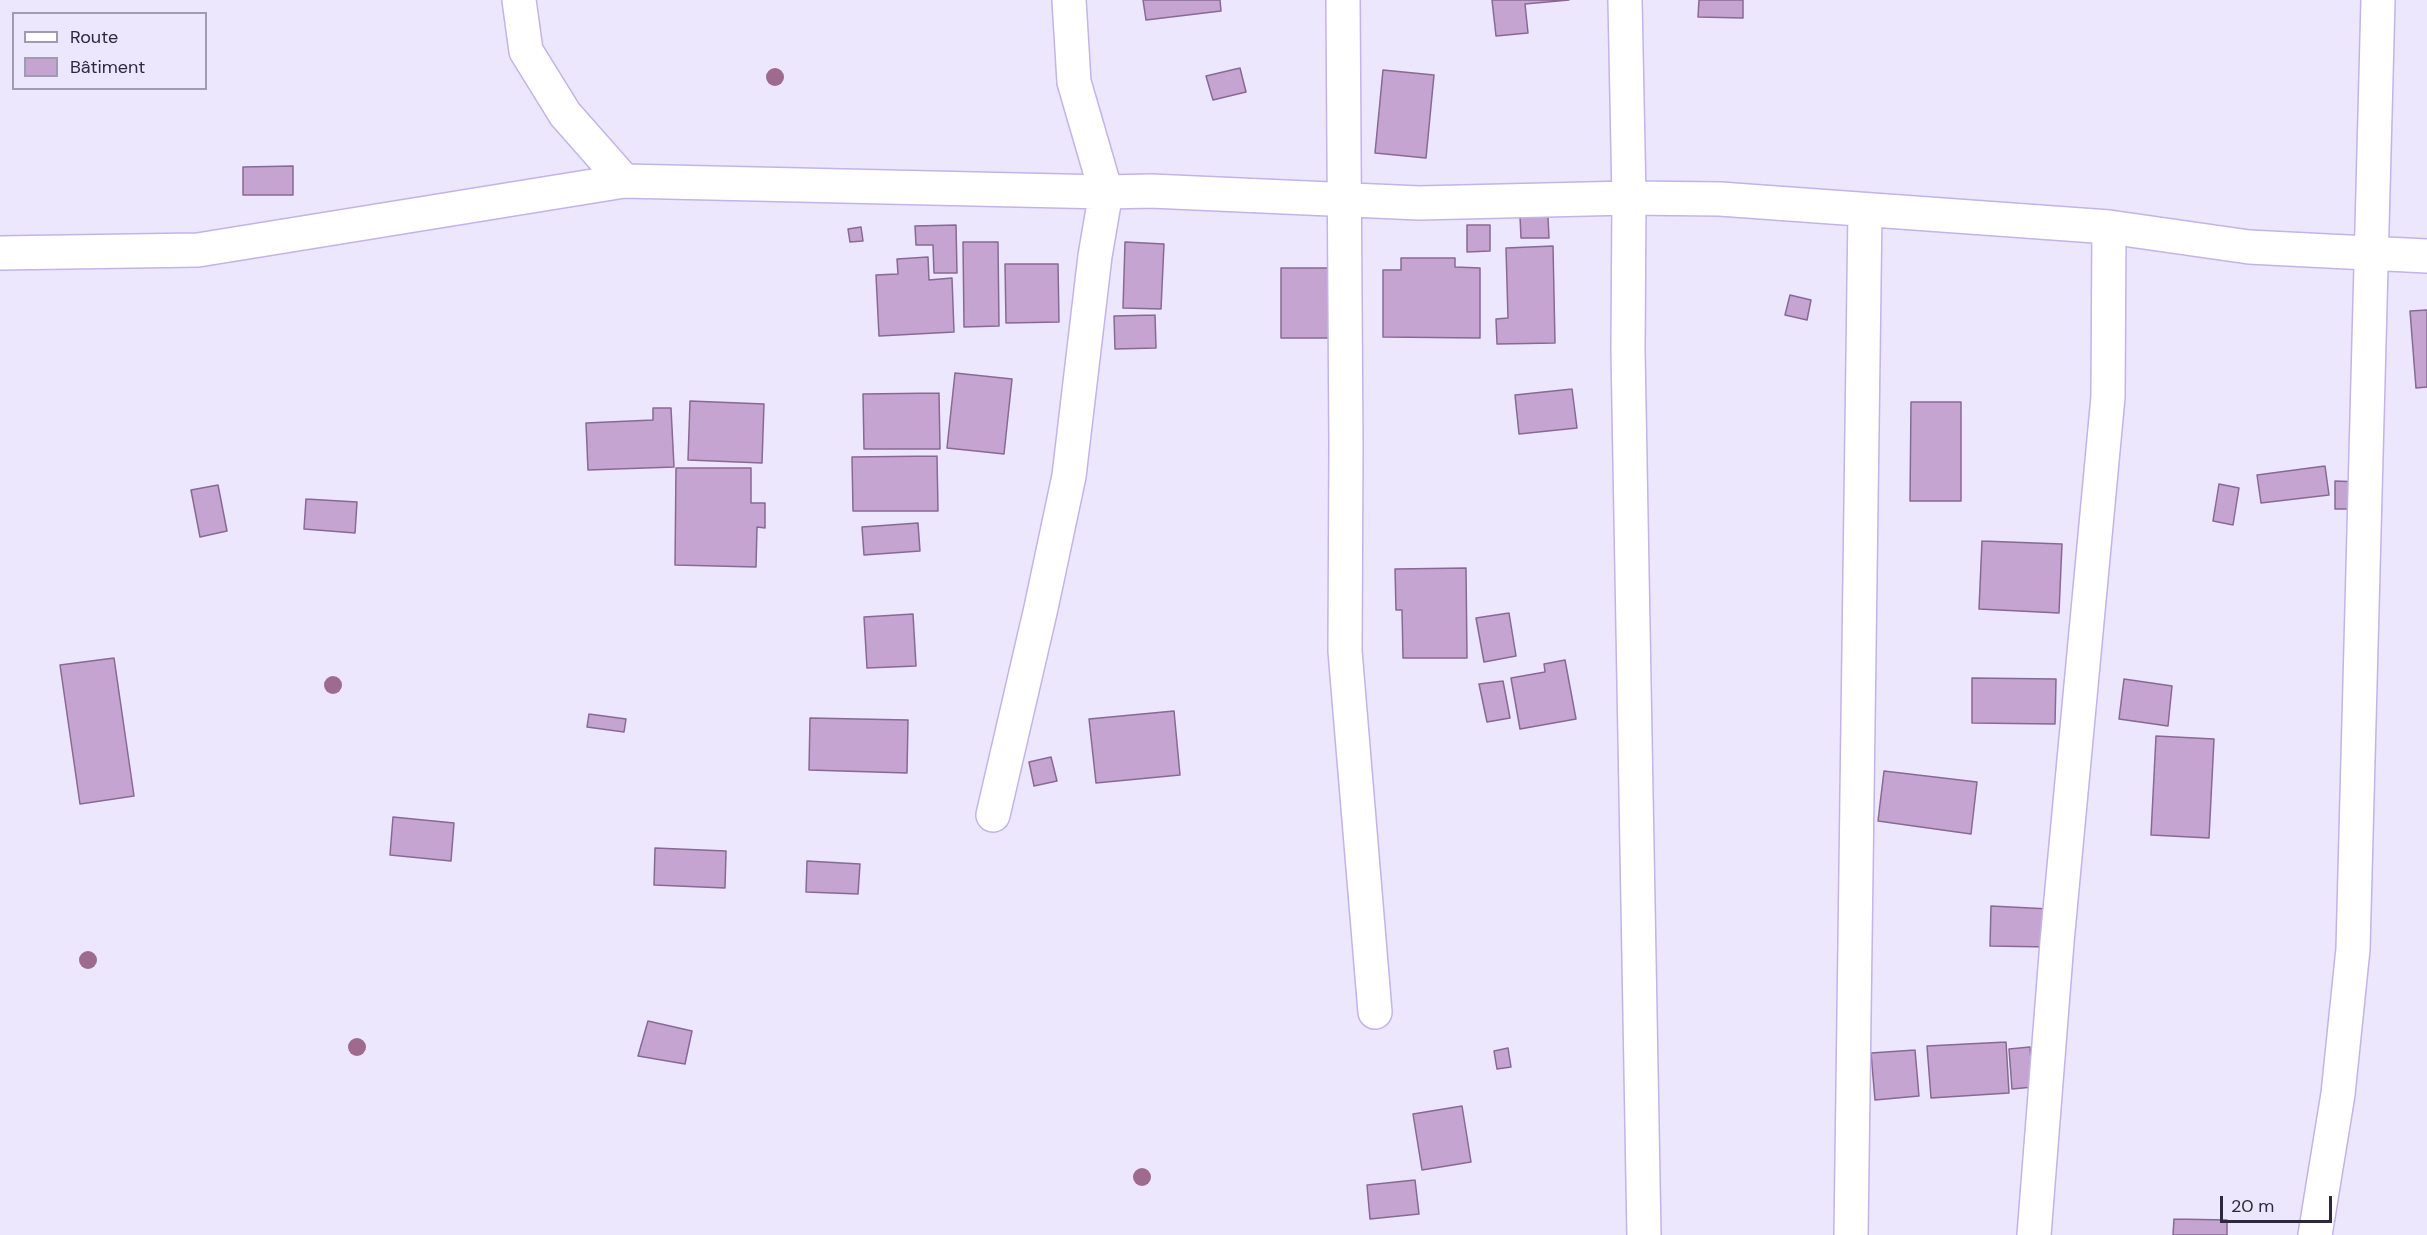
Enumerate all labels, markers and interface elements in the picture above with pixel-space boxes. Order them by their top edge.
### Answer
legend [12,12,207,90]
text: Route [70,25,118,49]
text: Bâtiment [70,55,145,79]
scale bar [2223,1184,2336,1222]
text: 20 m [2231,1194,2274,1218]

